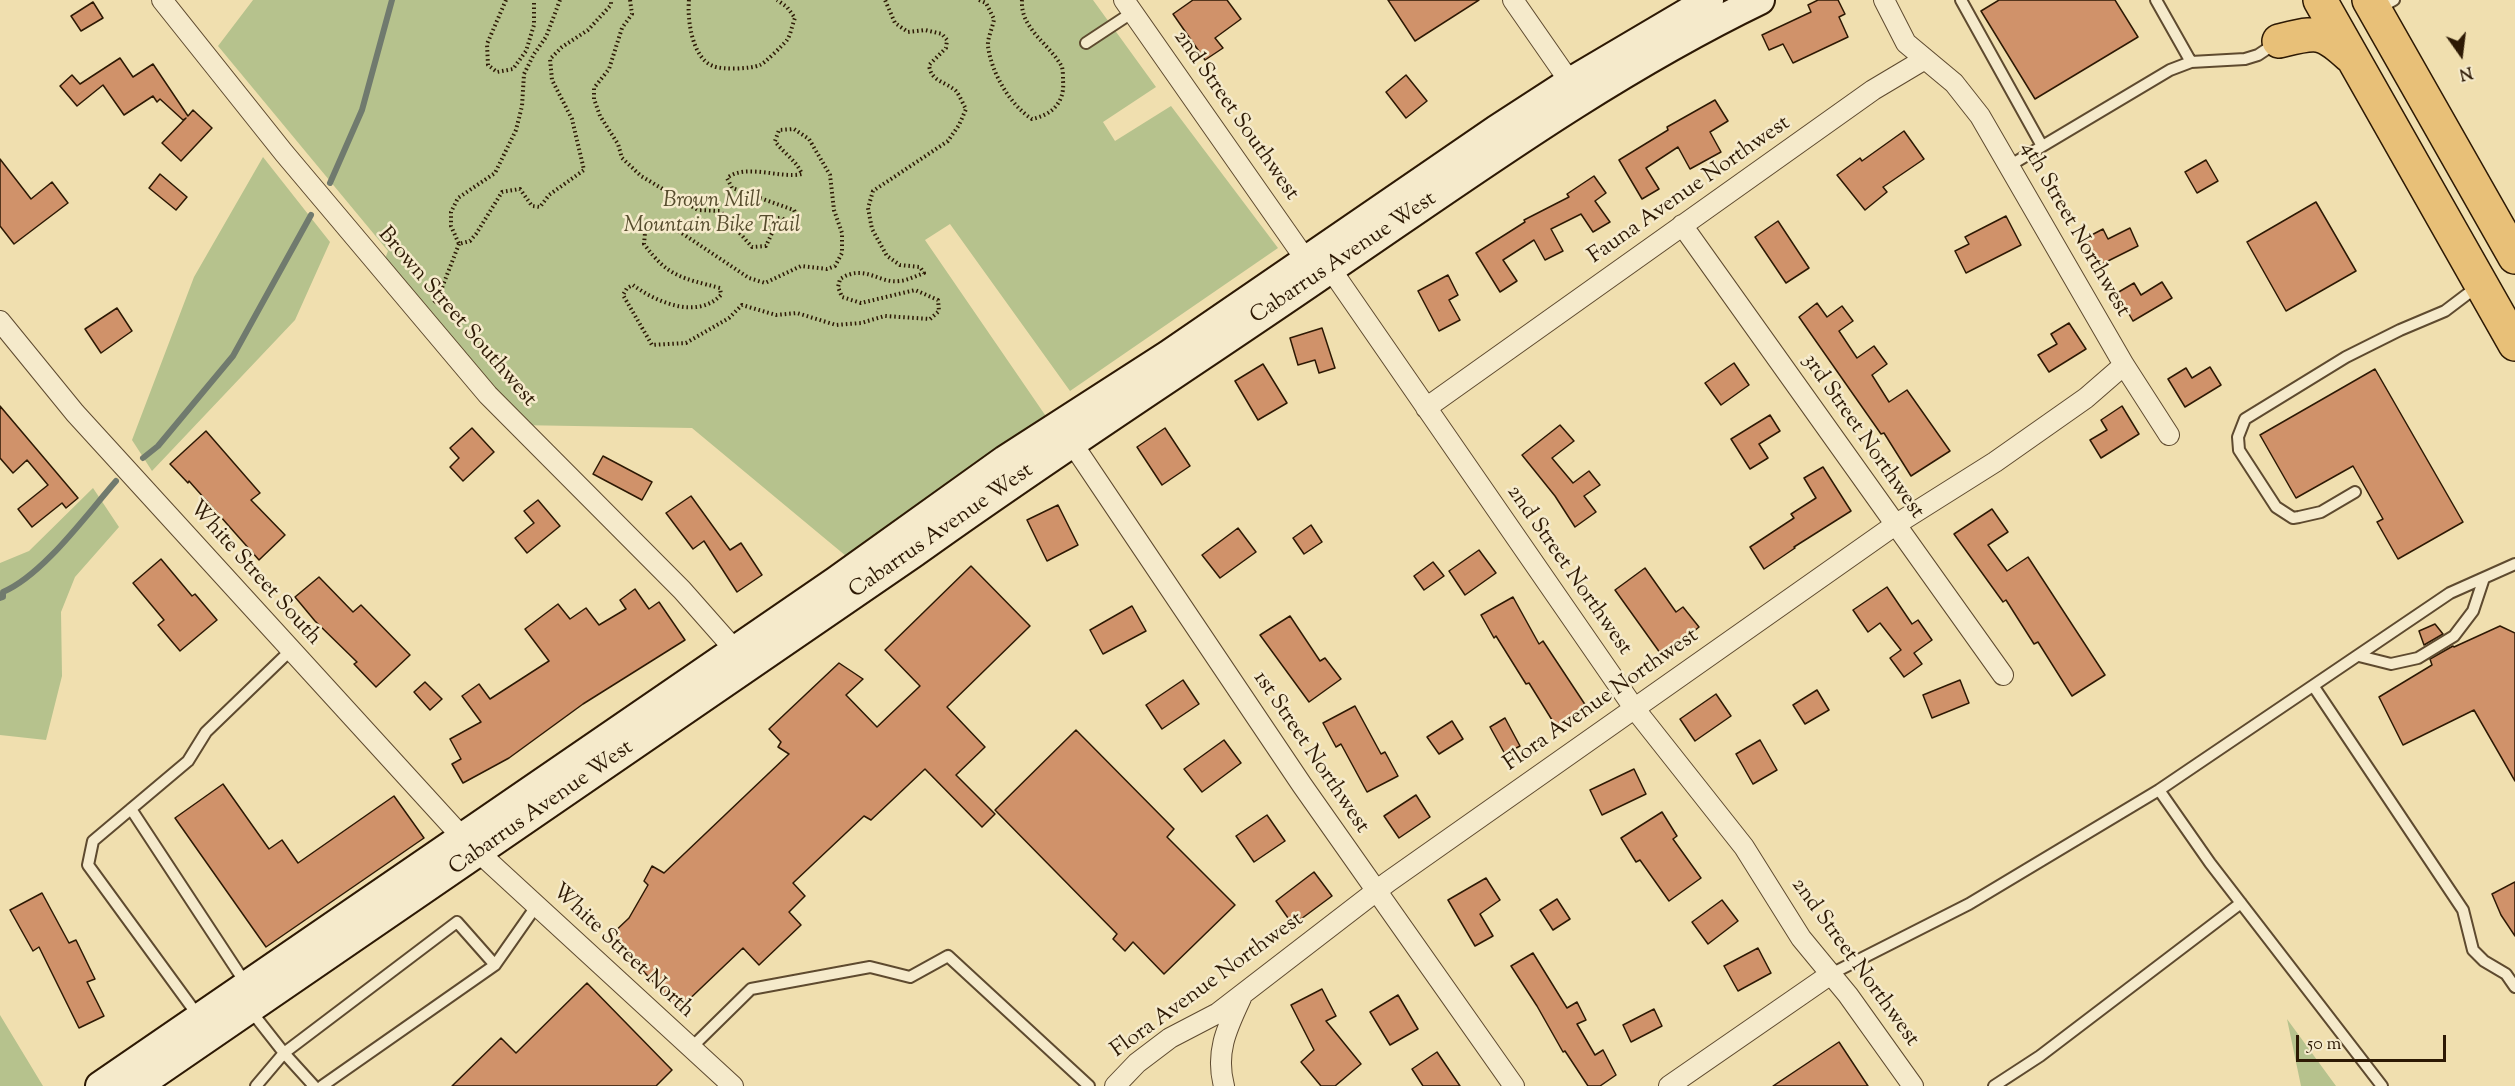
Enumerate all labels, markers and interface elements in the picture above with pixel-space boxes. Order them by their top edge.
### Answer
north arrow [2431,24,2491,84]
street label: 2nd Street Southwest [1166,26,1304,206]
text: N [2456,59,2474,85]
street label: Fauna Avenue Northwest [1584,111,1796,271]
street label: 4th Street Northwest [2013,138,2135,322]
street label: Cabarrus Avenue West [1246,187,1442,331]
park label: Brown Mill Mountain Bike Trail [624,189,800,240]
street label: Brown Street Southwest [371,223,541,413]
street label: 3rd Street Northwest [1795,349,1929,525]
street label: Cabarrus Avenue West [845,458,1039,606]
street label: 2nd Street Northwest [1499,481,1637,661]
street label: White Street South [182,496,326,652]
street label: Flora Avenue Northwest [1500,624,1704,778]
street label: 1st Street Northwest [1246,667,1374,839]
street label: Cabarrus Avenue West [445,735,639,883]
street label: 2nd Street Northwest [1784,874,1924,1052]
street label: White Street North [545,879,699,1025]
street label: Flora Avenue Northwest [1107,907,1309,1065]
scale bar [2299,1023,2449,1061]
text: 50 m [2307,1032,2341,1058]

